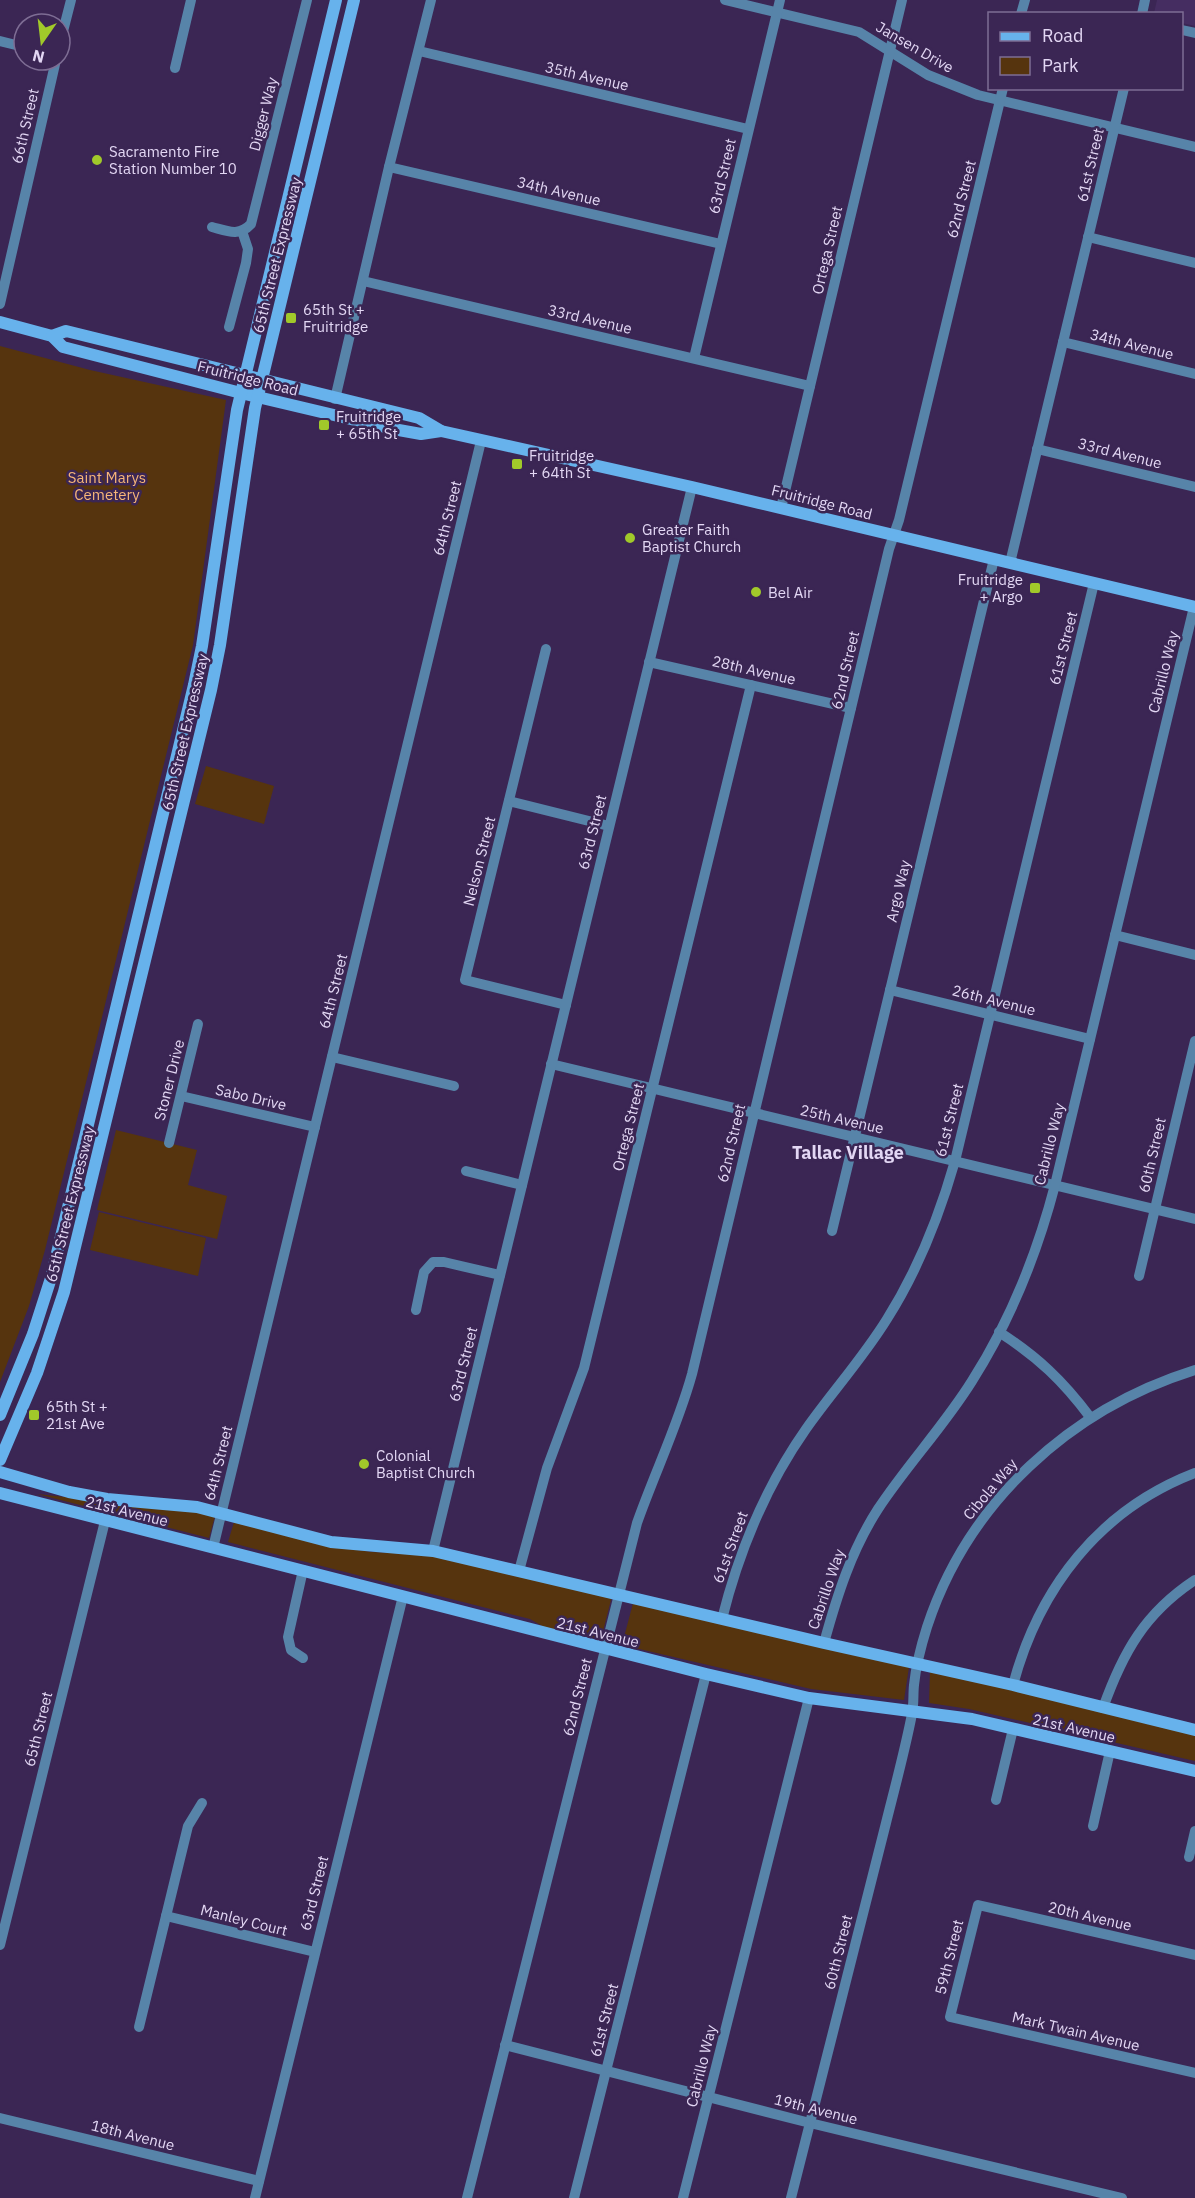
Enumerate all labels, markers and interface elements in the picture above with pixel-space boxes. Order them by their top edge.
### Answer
north arrow [12,12,72,72]
legend [988,12,1183,90]
street label: Jansen Drive [873,17,957,77]
text: Road [1042,24,1083,47]
text: N [30,45,46,68]
text: Park [1042,54,1079,77]
street label: 35th Avenue [543,57,631,95]
street label: Digger Way [245,75,281,153]
street label: 66th Street [7,87,43,165]
street label: 61st Street [1072,126,1108,204]
street label: 63rd Street [704,136,740,216]
place label: Sacramento Fire Station Number 10 [109,142,237,178]
marker: Sacramento Fire Station Number 10 [90,153,104,167]
street label: 62nd Street [942,158,980,240]
street label: 34th Avenue [515,172,603,210]
street label: 65th Street Expressway [248,175,306,335]
street label: Ortega Street [808,204,846,296]
place label: 65th St + Fruitridge [303,300,368,336]
street label: 33rd Avenue [546,300,634,338]
marker: 65th St + Fruitridge [284,311,298,325]
street label: 34th Avenue [1088,324,1176,364]
street label: Fruitridge Road [196,356,300,400]
place label: Fruitridge + 65th St [336,407,401,443]
marker: Fruitridge + 65th St [317,418,331,432]
street label: 33rd Avenue [1076,433,1164,473]
place label: Fruitridge + 64th St [529,446,594,482]
marker: Fruitridge + 64th St [510,457,524,471]
park label: Saint Marys Cemetery [68,468,146,504]
street label: 64th Street [429,479,465,557]
street label: Fruitridge Road [770,480,874,524]
place label: Greater Faith Baptist Church [642,520,741,556]
marker: Greater Faith Baptist Church [623,531,637,545]
place label: Fruitridge + Argo [958,570,1023,606]
marker: Fruitridge + Argo [1028,581,1042,595]
place label: Bel Air [768,583,813,602]
marker: Bel Air [749,585,763,599]
street label: 61st Street [1045,609,1081,687]
street label: Cabrillo Way [1144,628,1182,715]
street label: 62nd Street [827,629,863,711]
street label: 65th Street Expressway [158,651,212,812]
street label: 28th Avenue [710,651,798,689]
street label: 63rd Street [573,792,611,872]
street label: Nelson Street [459,814,499,908]
street label: Argo Way [882,858,914,924]
street label: 64th Street [315,952,351,1030]
street label: 26th Avenue [950,980,1038,1020]
street label: Stoner Drive [150,1037,188,1123]
street label: Sabo Drive [214,1080,288,1114]
street label: Ortega Street [608,1081,648,1173]
street label: 61st Street [931,1081,967,1159]
street label: 25th Avenue [798,1100,886,1138]
street label: Cabrillo Way [1030,1100,1068,1187]
street label: 62nd Street [713,1102,749,1184]
street label: 60th Street [1134,1116,1170,1194]
street label: 65th Street Expressway [41,1124,99,1284]
district label: Tallac Village [792,1141,904,1164]
street label: 63rd Street [444,1324,482,1404]
place label: 65th St + 21st Ave [46,1397,108,1433]
marker: 65th St + 21st Ave [27,1408,41,1422]
street label: 64th Street [200,1424,236,1502]
place label: Colonial Baptist Church [376,1446,475,1482]
street label: Cibola Way [959,1454,1022,1524]
marker: Colonial Baptist Church [357,1457,371,1471]
street label: 21st Avenue [84,1492,170,1530]
street label: 61st Street [708,1508,752,1586]
street label: Cabrillo Way [803,1546,849,1632]
street label: 21st Avenue [555,1613,641,1651]
street label: 62nd Street [558,1656,596,1738]
street label: 65th Street [20,1690,56,1768]
street label: 21st Avenue [1031,1709,1117,1747]
street label: 63rd Street [295,1853,333,1933]
street label: 20th Avenue [1046,1897,1134,1935]
street label: Manley Court [199,1900,289,1940]
street label: 60th Street [820,1913,856,1991]
street label: 59th Street [931,1918,967,1996]
street label: 61st Street [586,1981,622,2059]
street label: Mark Twain Avenue [1010,2007,1142,2055]
street label: Cabrillo Way [682,2022,720,2109]
street label: 19th Avenue [772,2089,860,2129]
street label: 18th Avenue [89,2115,177,2155]

